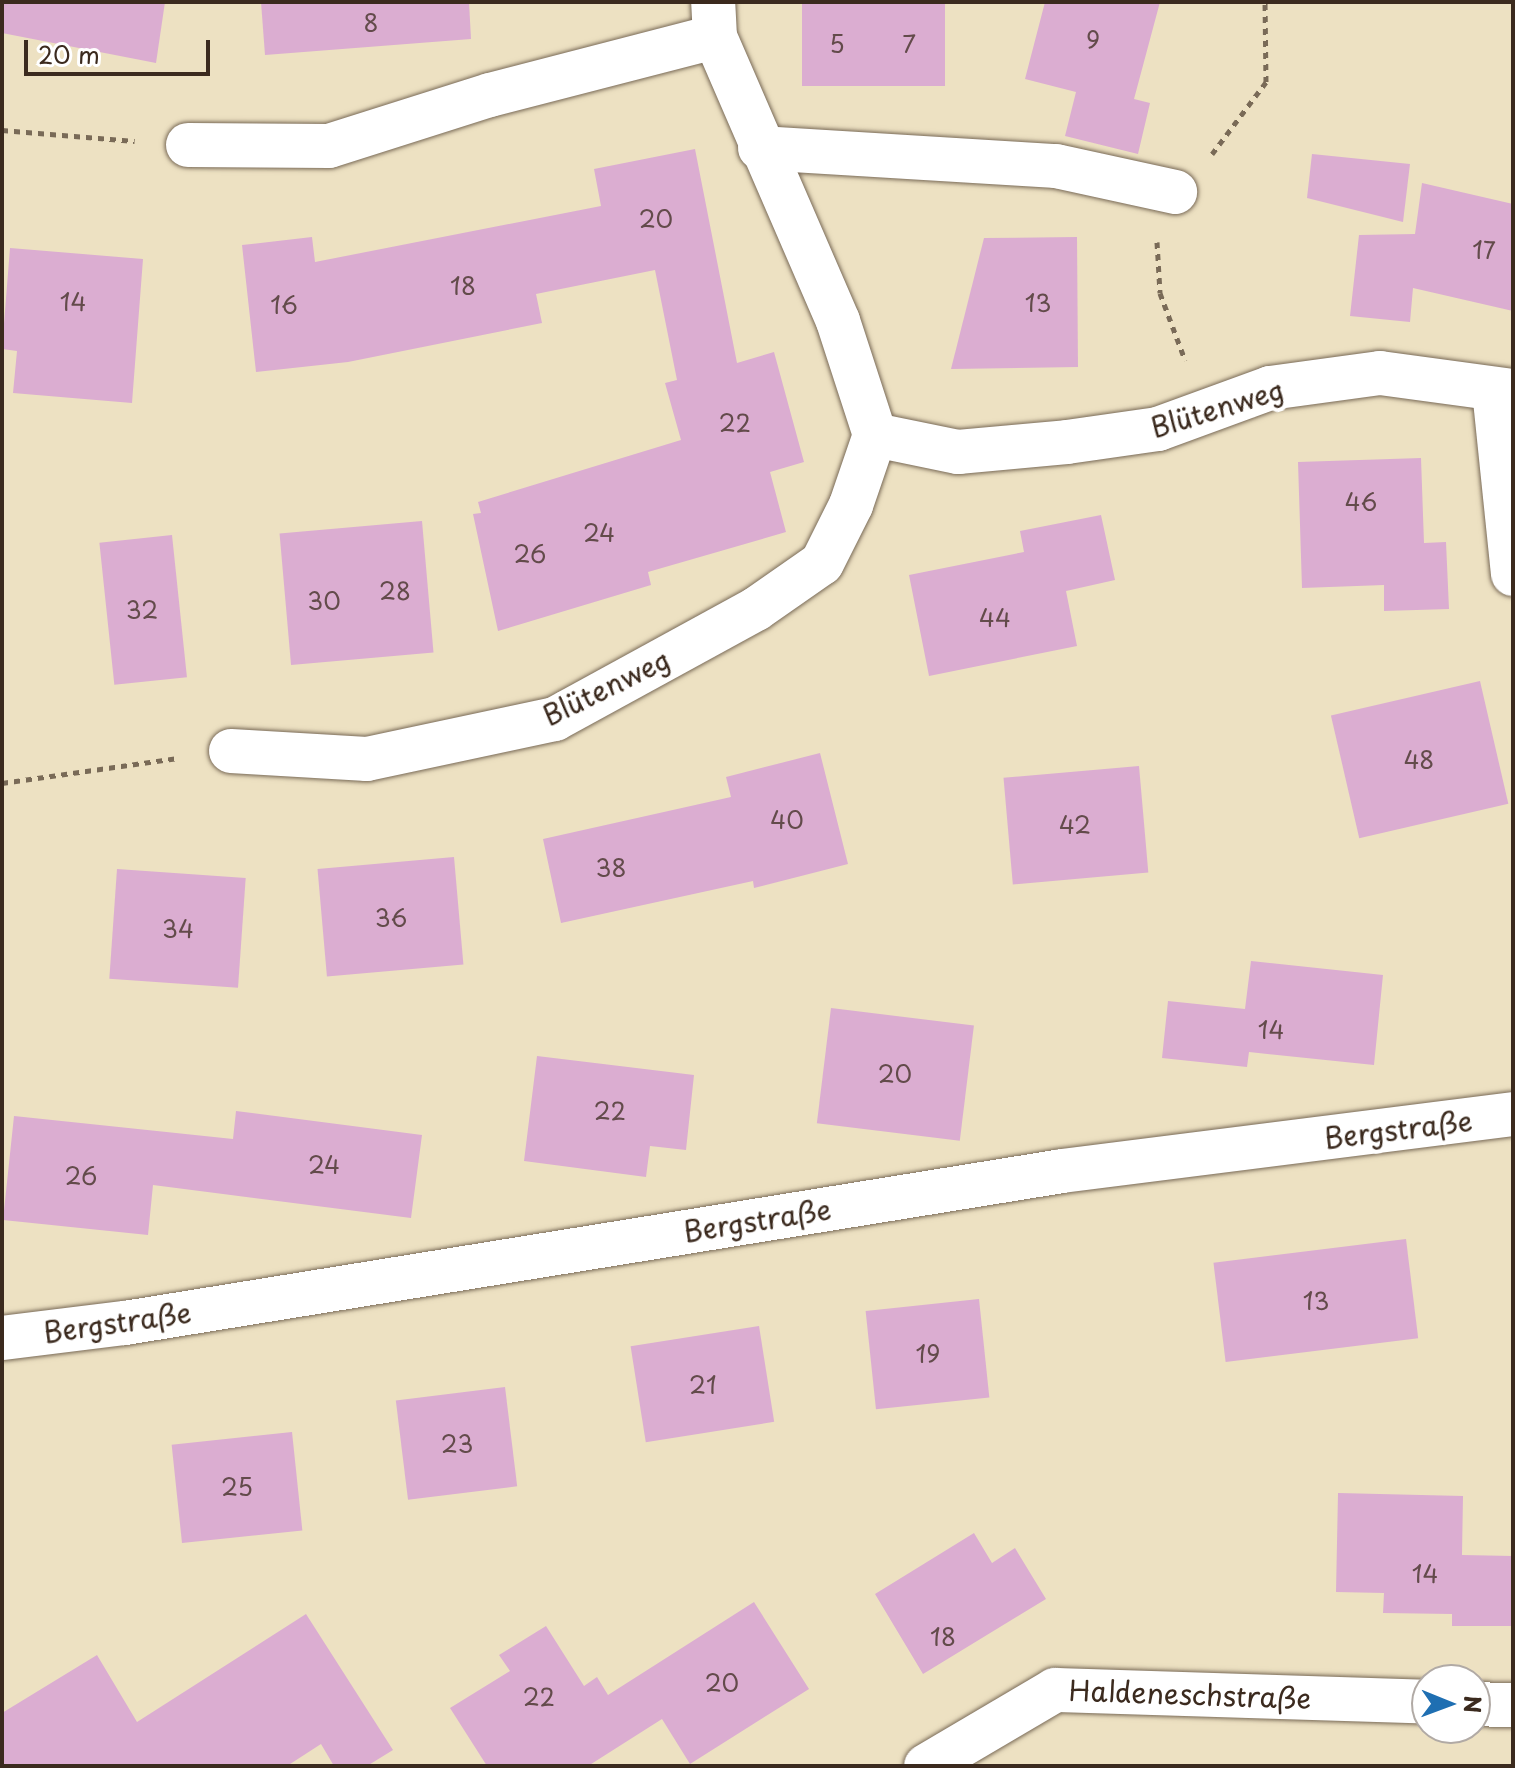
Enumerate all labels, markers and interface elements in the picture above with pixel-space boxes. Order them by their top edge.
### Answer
house number: 8 [364,9,378,37]
scale bar [28,24,214,74]
house number: 9 [1086,26,1100,54]
house number: 5 [829,30,845,58]
house number: 7 [902,30,916,58]
text: 20 m [38,36,100,72]
house number: 20 [639,205,673,233]
house number: 17 [1472,236,1496,264]
house number: 18 [450,272,476,300]
house number: 14 [60,288,86,316]
house number: 13 [1025,289,1051,317]
house number: 16 [270,291,298,319]
street label: Blütenweg [1146,372,1288,444]
house number: 22 [719,409,751,437]
house number: 46 [1345,488,1377,516]
house number: 24 [583,519,615,547]
house number: 26 [514,540,546,568]
house number: 28 [379,577,411,605]
house number: 30 [307,587,341,615]
house number: 32 [126,596,158,624]
house number: 44 [979,604,1011,632]
street label: Blütenweg [537,642,675,732]
house number: 48 [1404,746,1434,774]
house number: 40 [770,806,804,834]
house number: 42 [1059,811,1091,839]
house number: 38 [596,854,626,882]
house number: 36 [375,904,407,932]
house number: 34 [162,915,194,943]
house number: 14 [1258,1016,1284,1044]
house number: 20 [878,1060,912,1088]
house number: 22 [594,1097,626,1125]
street label: Bergstraße [1322,1103,1474,1155]
house number: 24 [308,1151,340,1179]
house number: 26 [65,1162,97,1190]
street label: Bergstraße [681,1192,833,1248]
house number: 13 [1303,1287,1329,1315]
street label: Bergstraße [41,1295,193,1349]
house number: 19 [916,1340,940,1368]
house number: 21 [689,1371,717,1399]
house number: 23 [441,1430,473,1458]
house number: 25 [221,1473,253,1501]
house number: 14 [1412,1560,1438,1588]
house number: 18 [930,1623,956,1651]
north arrow [1411,1664,1491,1744]
house number: 20 [705,1669,739,1697]
street label: Haldeneschstraße [1068,1673,1312,1715]
house number: 22 [523,1683,555,1711]
text: N [1457,1695,1490,1713]

